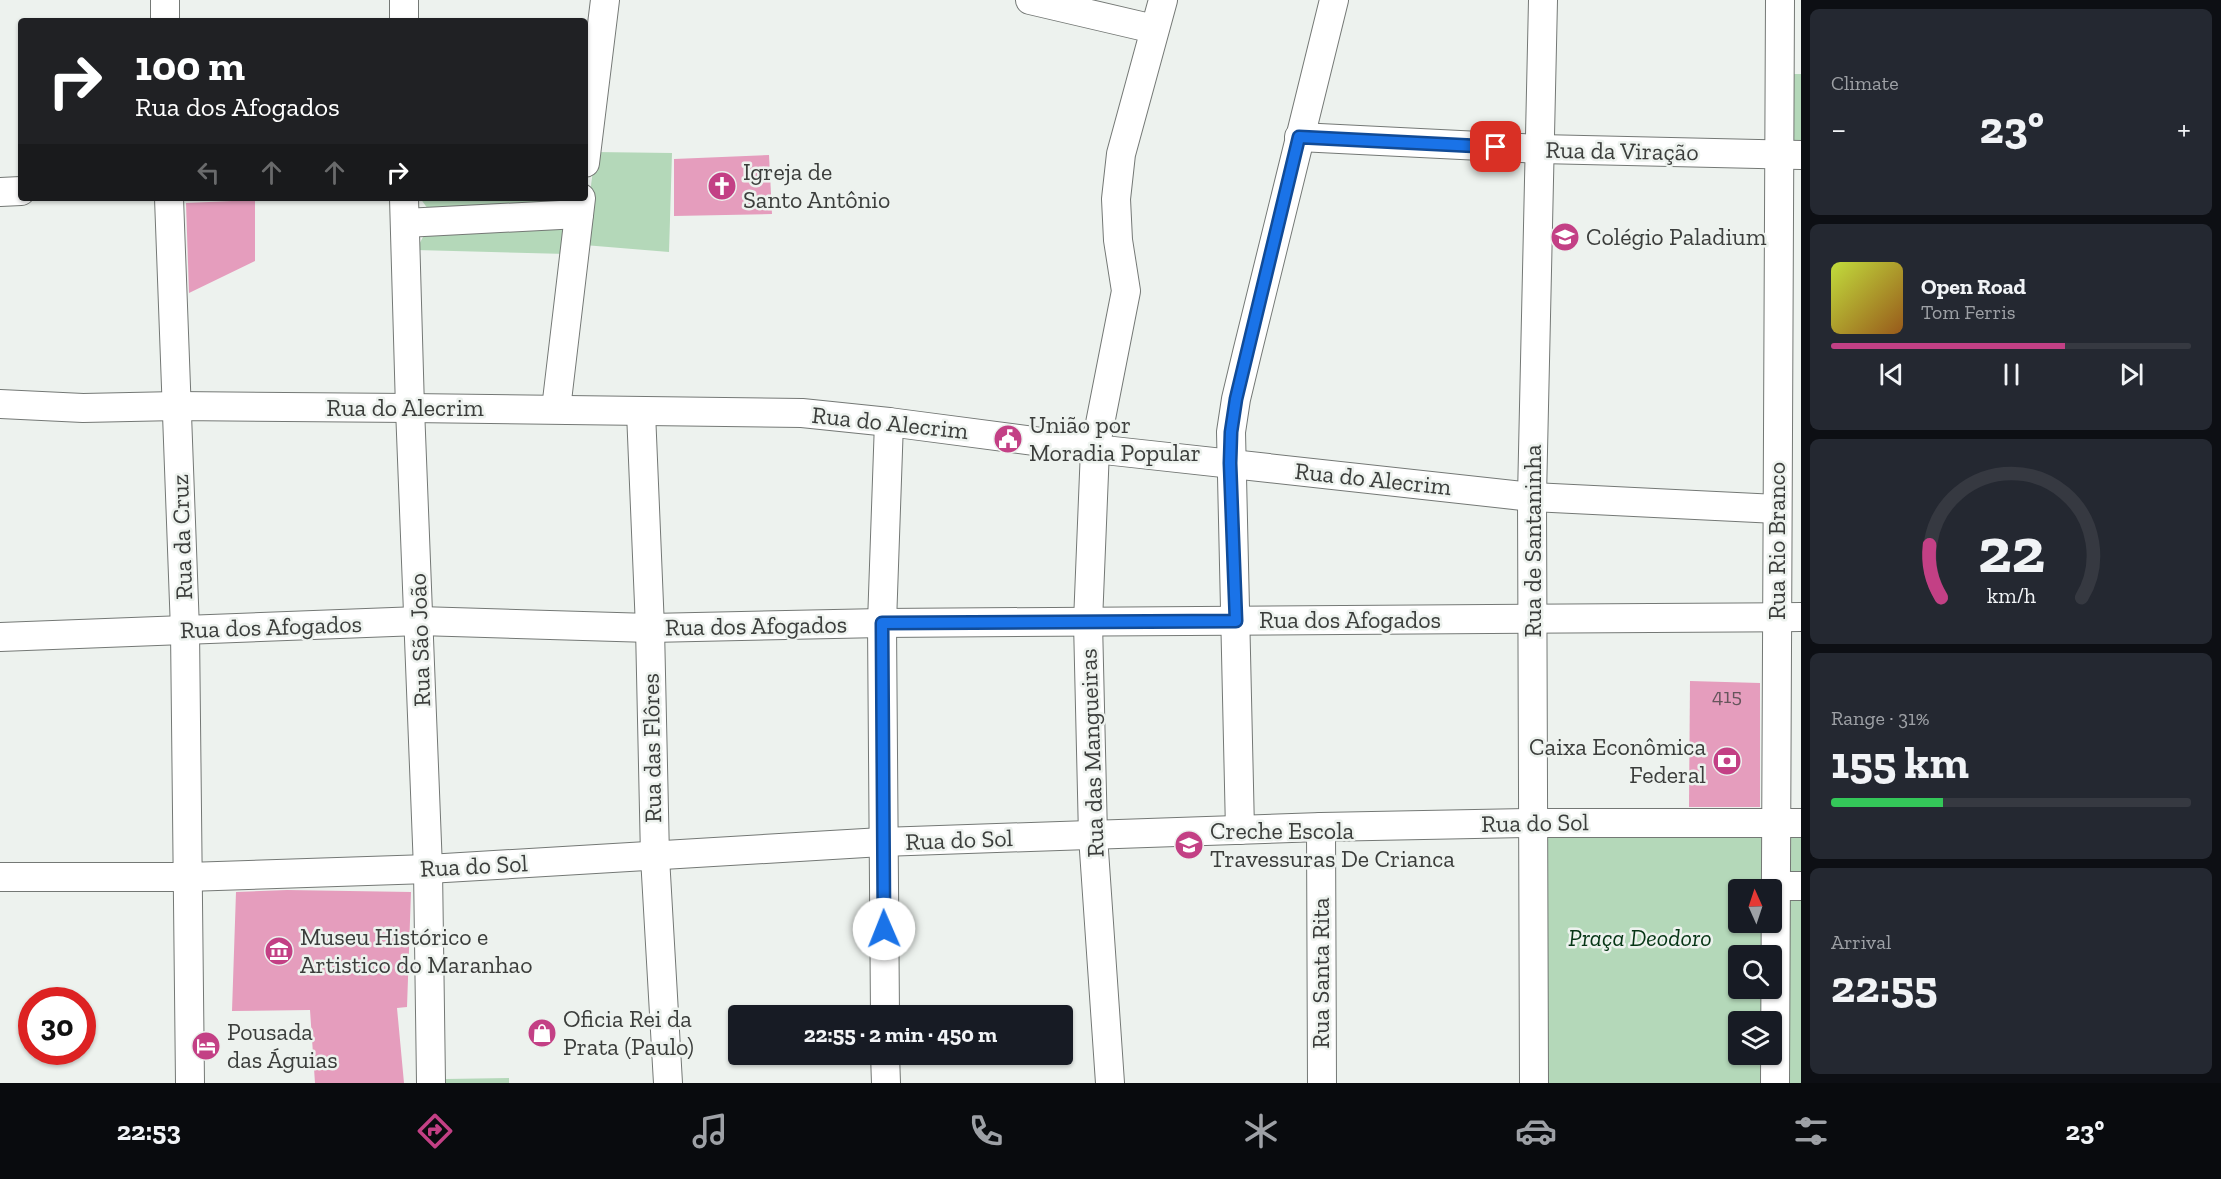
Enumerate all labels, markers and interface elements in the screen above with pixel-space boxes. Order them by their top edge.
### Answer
text: 100 m [135,40,245,91]
icon: right [36,42,114,120]
text: Climate [1831,71,1899,95]
text: Rua dos Afogados [135,91,340,123]
text: 23° [1980,101,2044,155]
text: − [1831,109,1846,148]
text: + [2177,109,2191,148]
pin [1470,121,1521,172]
icon: arrive [1479,130,1512,163]
street label: Rua da Viração [1545,135,1699,166]
icon: left [192,156,225,189]
icon: ahead [255,156,288,189]
icon: ahead [318,156,351,189]
icon: right [381,156,414,189]
place label: Igreja de Santo Antônio [743,157,890,214]
church icon: Igreja de Santo Antônio [706,170,738,202]
school or university icon: Colégio Paladium [1549,221,1581,253]
place label: Colégio Paladium [1586,222,1767,251]
text: Open Road [1921,273,2026,300]
text: Tom Ferris [1921,300,2016,324]
icon: previous [1875,358,1908,391]
icon: pause [1995,358,2028,391]
icon: next [2115,358,2148,391]
street label: Rua do Alecrim [326,393,484,422]
street label: Rua do Alecrim [810,400,970,445]
place label: União por Moradia Popular [1029,410,1201,467]
public building icon: União por Moradia Popular [992,423,1024,455]
street label: Rua de Santaninha [1518,444,1547,638]
street label: Rua do Alecrim [1293,456,1453,501]
street label: Rua Rio Branco [1762,462,1791,620]
street label: Rua da Cruz [165,474,198,600]
text: 22 [1977,514,2045,589]
street label: Rua São João [403,573,436,707]
text: km/h [1987,584,2035,609]
street label: Rua dos Afogados [1259,605,1441,634]
street label: Rua dos Afogados [179,609,363,644]
street label: Rua dos Afogados [665,609,847,642]
street label: Rua das Mangueiras [1073,648,1110,858]
street label: Rua das Flôres [636,673,667,823]
house number: 415 [1712,683,1742,708]
text: Range · 31% [1831,706,1930,730]
place label: Caixa Econômica Federal [1529,732,1706,789]
text: 155 km [1831,736,1969,790]
bank icon: Caixa Econômica Federal [1711,745,1743,777]
street label: Rua do Sol [1481,807,1589,838]
place label: Creche Escola Travessuras De Crianca [1210,816,1455,873]
street label: Rua do Sol [905,823,1013,856]
school or university icon: Creche Escola Travessuras De Crianca [1173,829,1205,861]
street label: Rua do Sol [419,848,529,883]
north arrow [1728,879,1782,933]
map controls [1728,879,1782,1065]
position arrow [852,897,916,961]
street label: Rua Santa Rita [1306,897,1335,1049]
place label: Museu Histórico e Artistico do Maranhao [300,922,532,979]
park label: Praça Deodoro [1568,923,1712,952]
text: Arrival [1831,930,1891,954]
museum icon: Museu Histórico e Artistico do Maranhao [263,935,295,967]
button: search [1728,945,1782,999]
text: 22:55 [1831,960,1937,1014]
speed limit sign: 30 [18,987,96,1065]
place label: Oficia Rei da Prata (Paulo) [563,1004,694,1061]
button: layers [1728,1011,1782,1065]
place label: Pousada das Águias [227,1017,338,1074]
shop icon: Oficia Rei da Prata (Paulo) [526,1017,558,1049]
text: 22:55 · 2 min · 450 m [804,1021,997,1048]
hotel icon: Pousada das Águias [190,1030,222,1062]
icon: directions [414,1110,456,1152]
icon: music [689,1110,731,1152]
icon: phone [965,1110,1007,1152]
icon: climate [1240,1110,1282,1152]
icon: car [1515,1110,1557,1152]
icon: filters [1790,1110,1832,1152]
text: 22:53 [117,1115,181,1147]
text: 23° [2066,1115,2104,1147]

